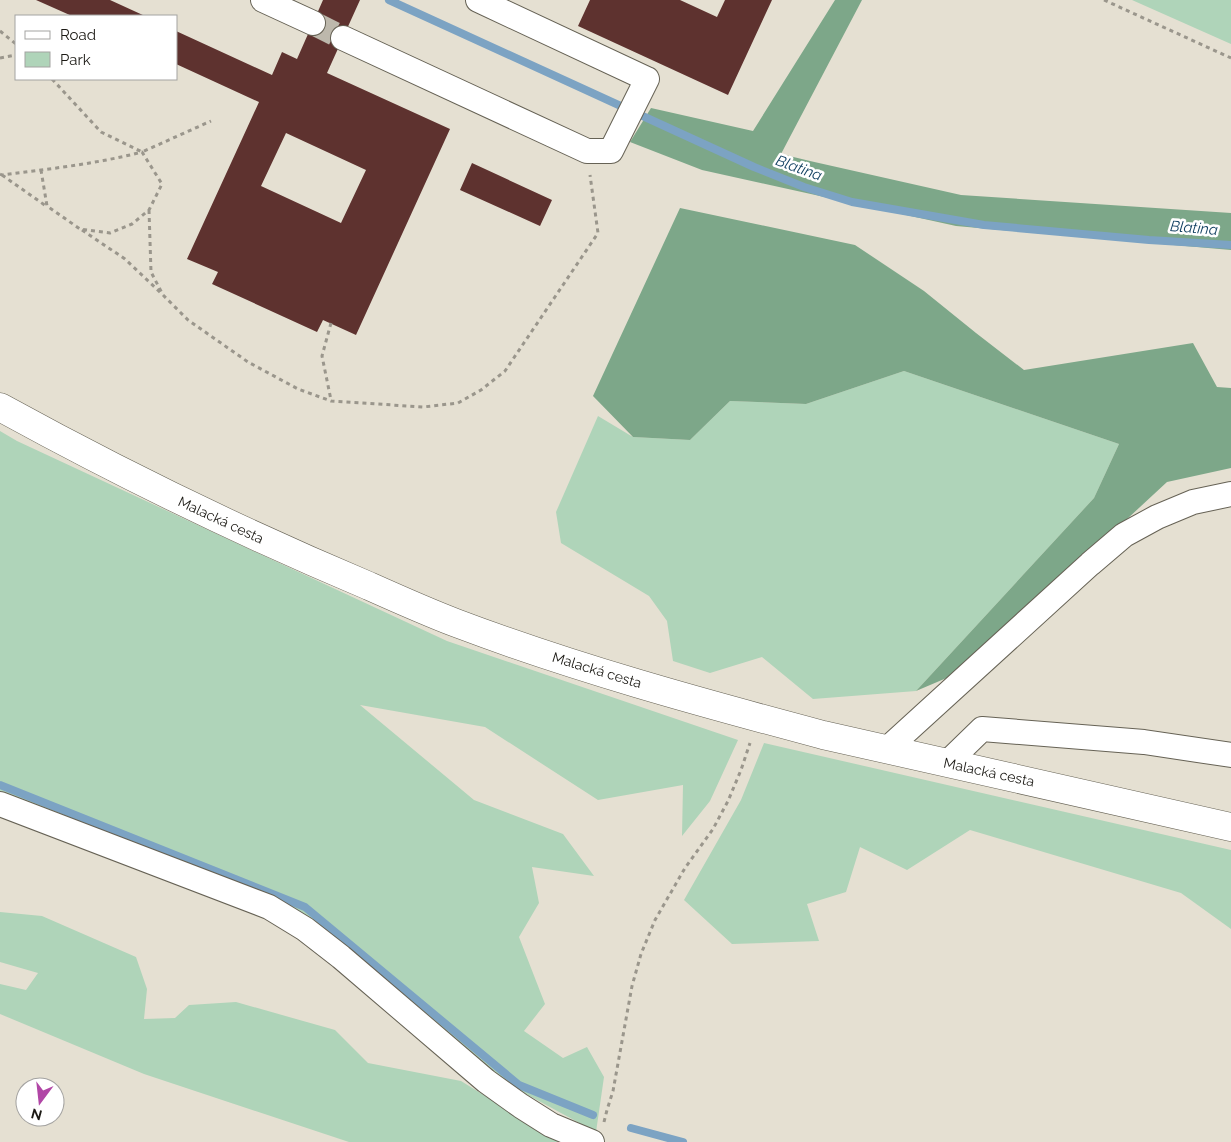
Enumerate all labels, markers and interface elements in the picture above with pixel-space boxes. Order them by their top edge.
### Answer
legend [15,15,178,80]
text: Road [60,26,96,44]
text: Park [60,51,91,69]
water label: Blatina [773,151,825,185]
water label: Blatina [1169,217,1219,239]
street label: Malacká cesta [176,493,266,547]
street label: Malacká cesta [550,649,644,691]
street label: Malacká cesta [942,755,1036,789]
north arrow [15,1077,65,1127]
text: N [29,1105,44,1124]

